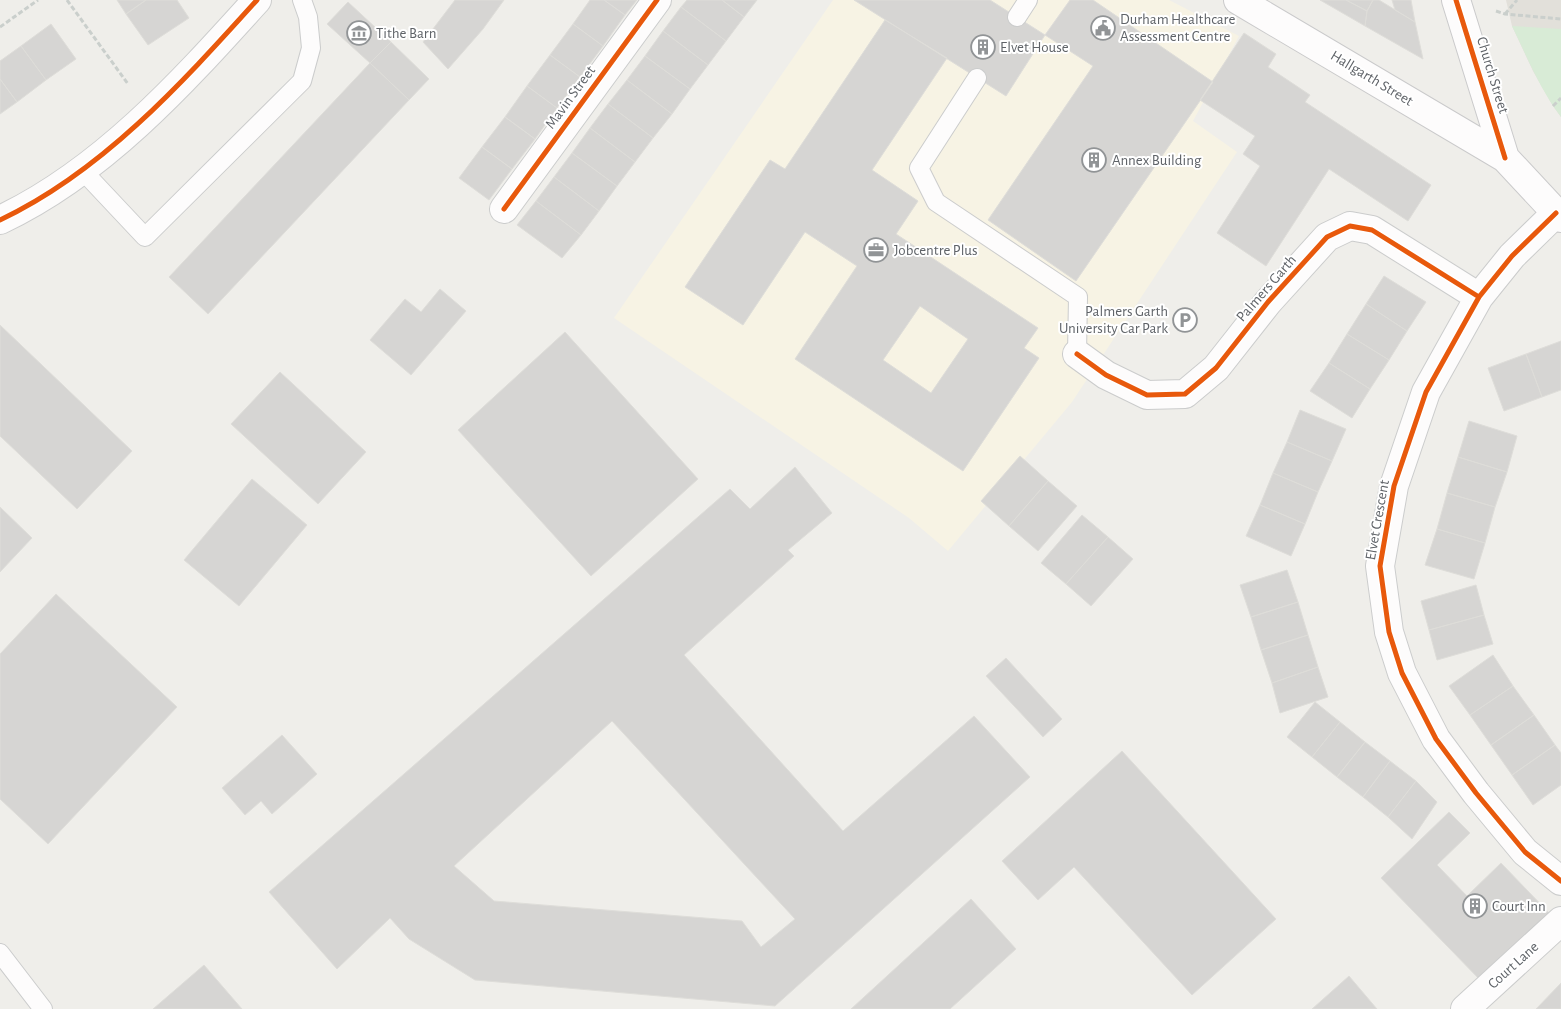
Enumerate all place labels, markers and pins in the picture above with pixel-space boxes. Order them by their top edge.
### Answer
place label: Durham Healthcare Assessment Centre [1120,12,1235,44]
public building icon: Durham Healthcare Assessment Centre [1090,15,1116,41]
museum icon: Tithe Barn [346,20,372,46]
place label: Tithe Barn [376,26,436,41]
building icon: Elvet House [970,34,996,60]
place label: Elvet House [1000,40,1069,55]
building icon: Annex Building [1081,147,1107,173]
place label: Annex Building [1112,153,1202,168]
office icon: Jobcentre Plus [863,237,889,263]
place label: Jobcentre Plus [894,243,978,258]
place label: Palmers Garth University Car Park [1059,304,1168,336]
parking icon: Palmers Garth University Car Park [1172,307,1198,333]
building icon: Court Inn [1462,893,1488,919]
place label: Court Inn [1492,899,1546,914]

